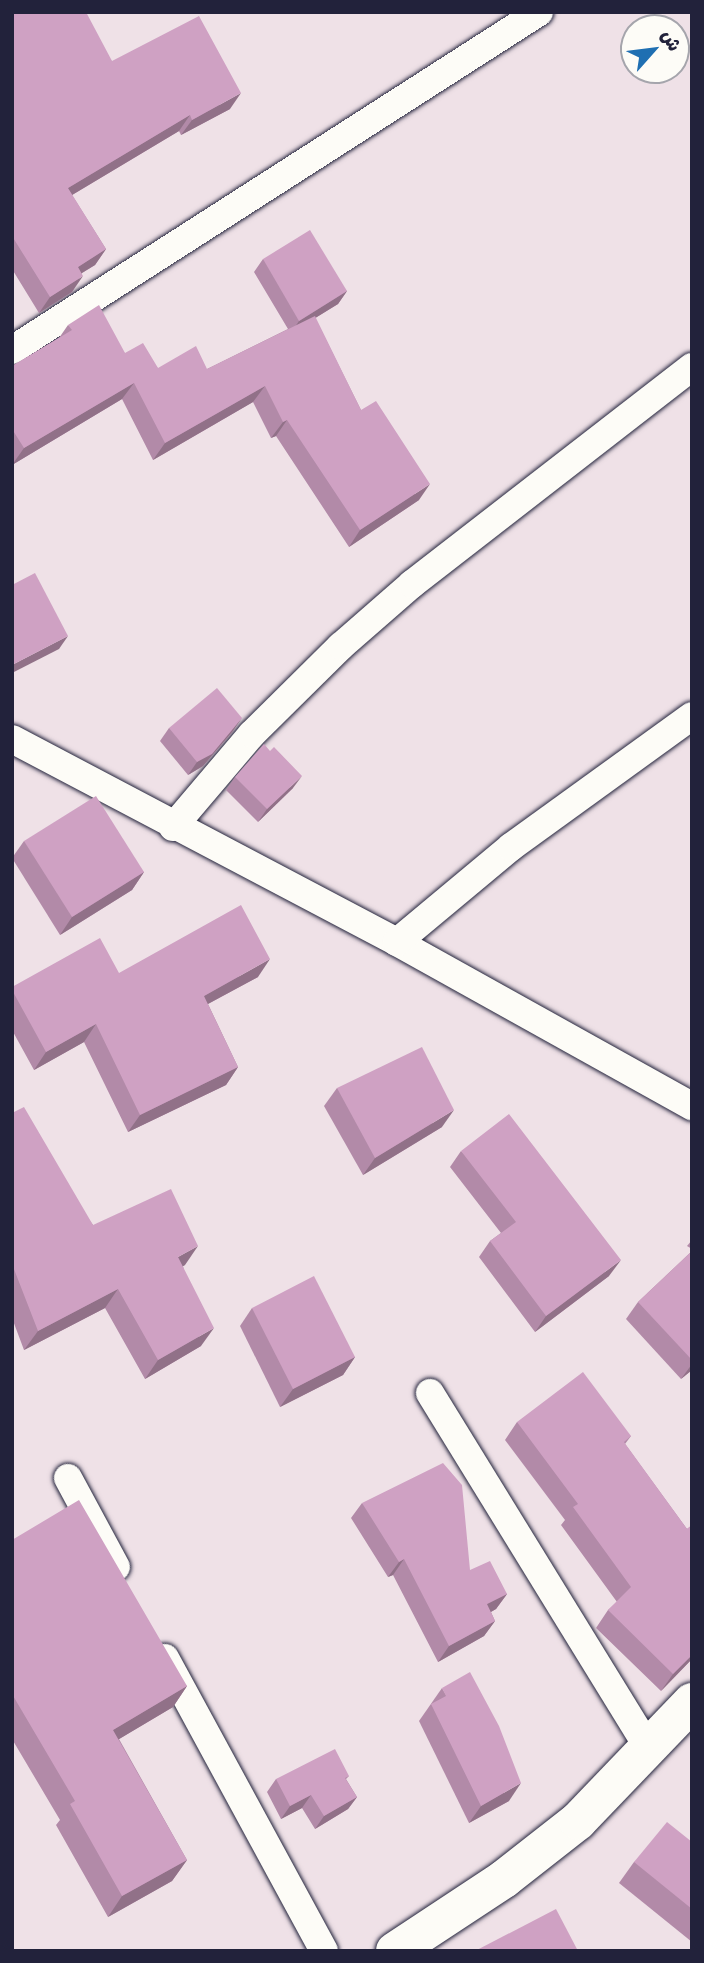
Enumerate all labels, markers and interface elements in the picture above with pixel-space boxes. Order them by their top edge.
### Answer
north arrow [620,14,690,84]
text: ش [656,25,688,55]

